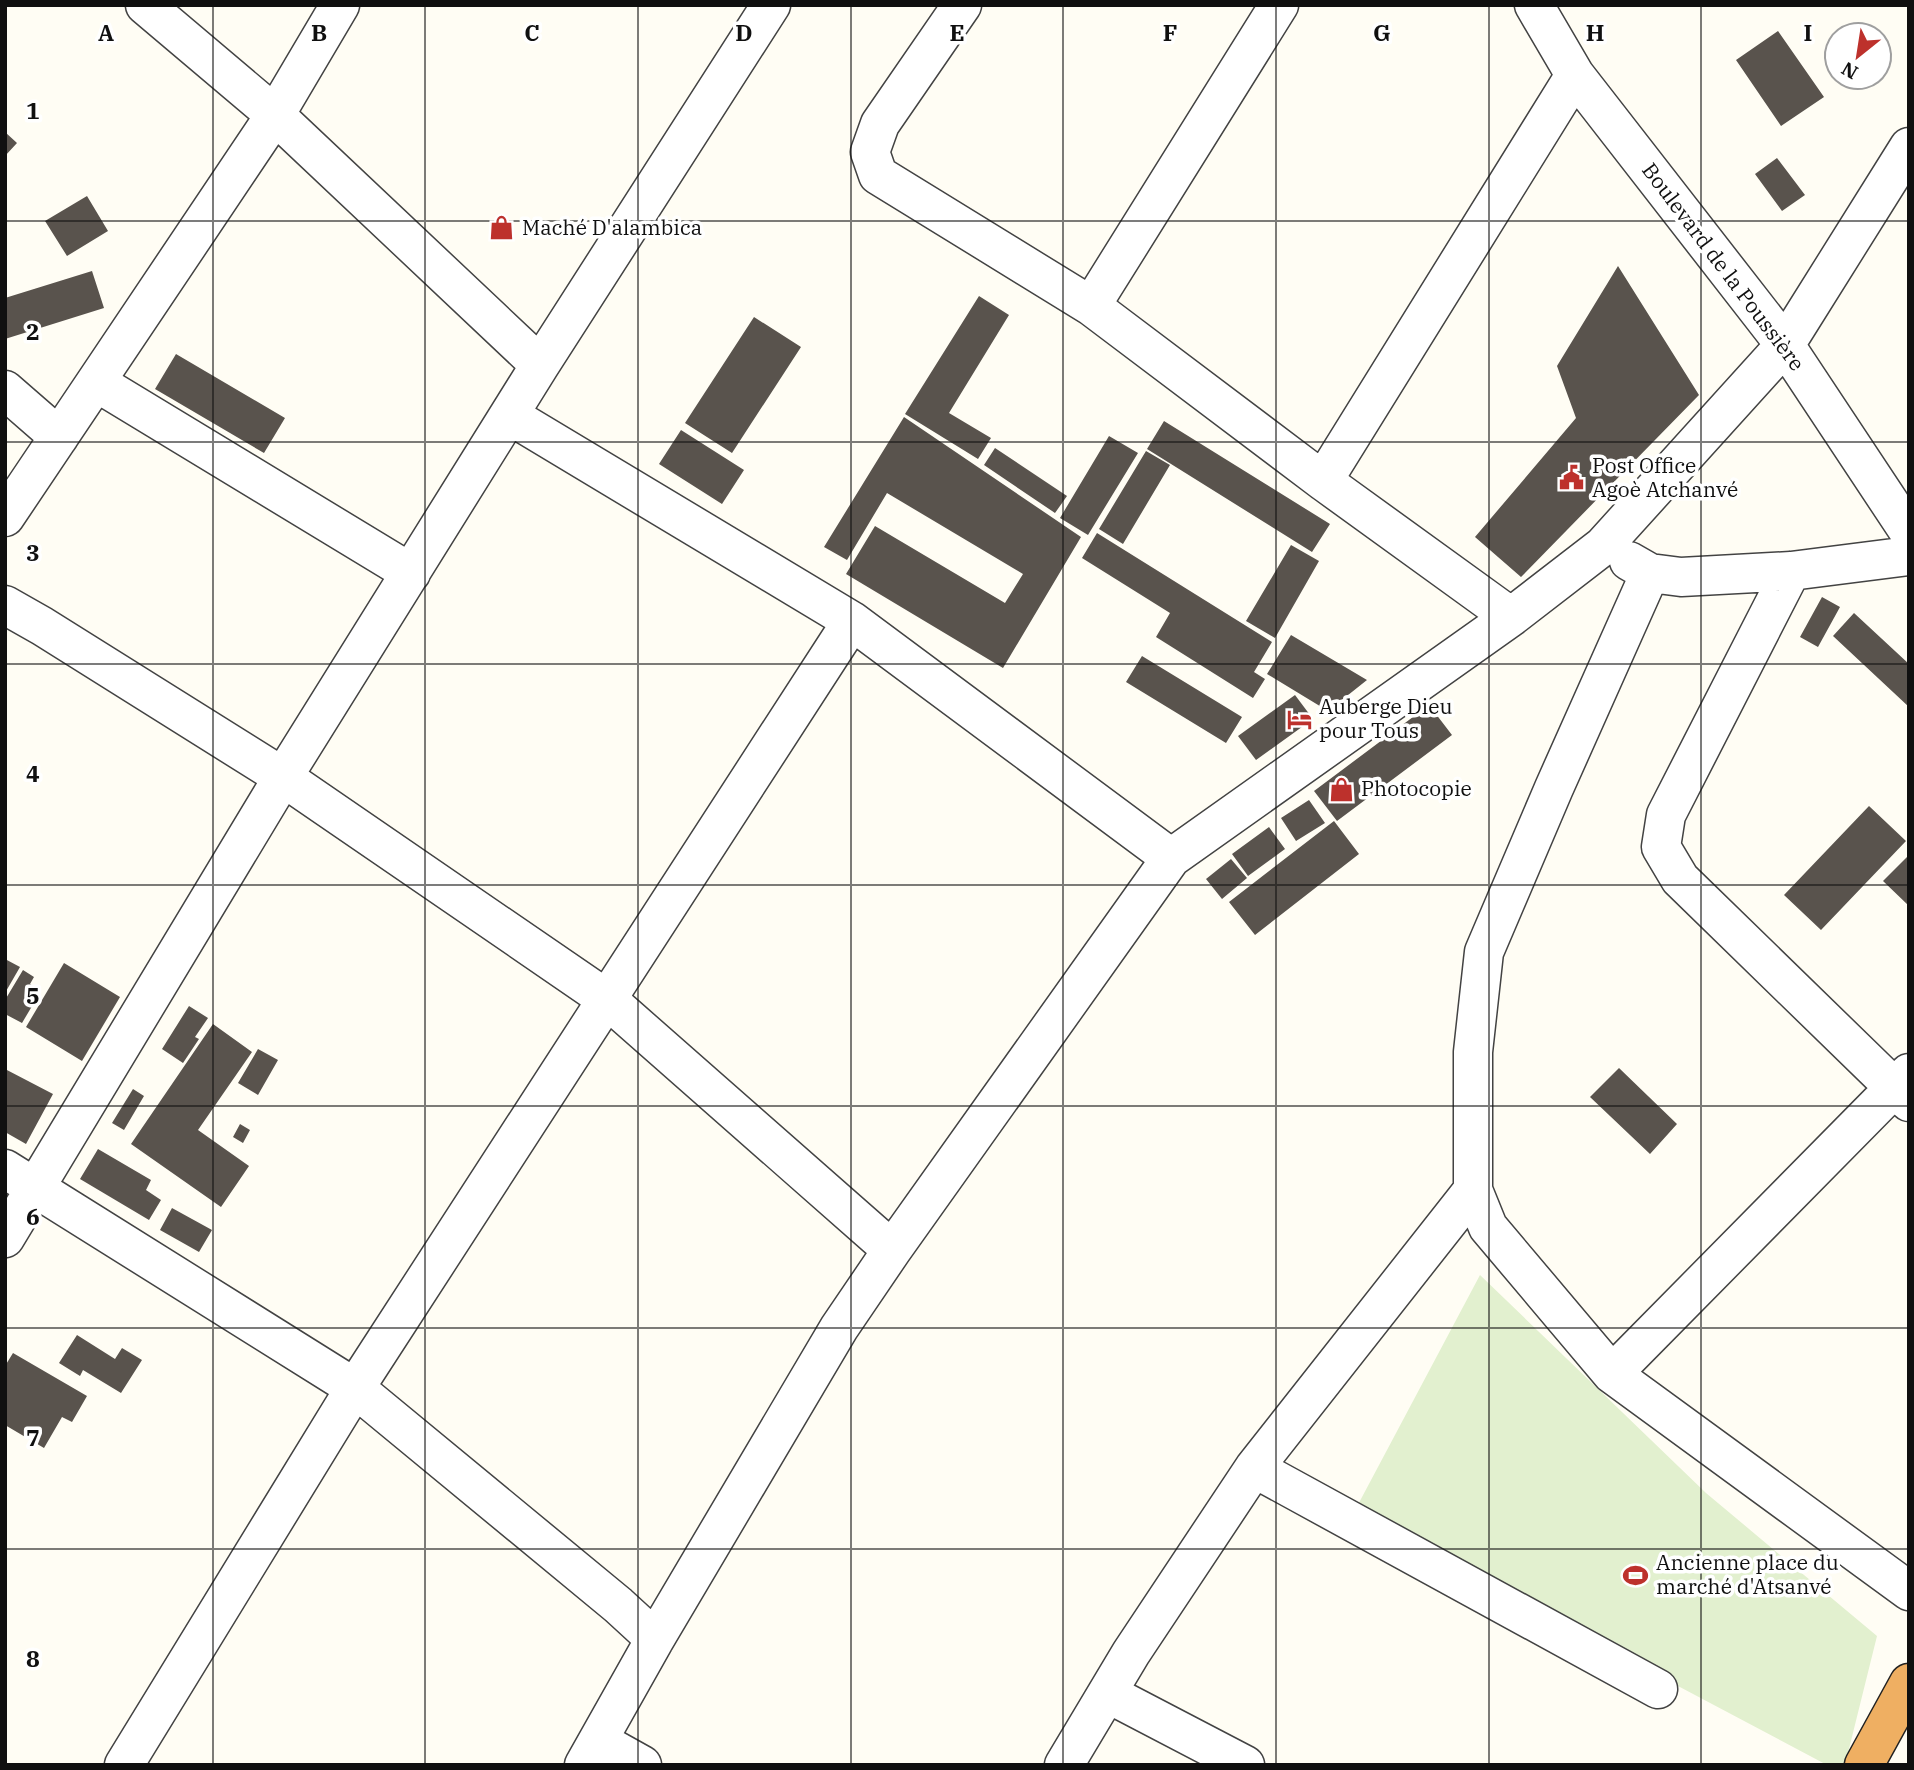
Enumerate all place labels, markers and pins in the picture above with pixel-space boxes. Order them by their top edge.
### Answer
place label: Maché D'alambica [522,213,702,241]
shop icon: Maché D'alambica [488,214,516,242]
place label: Post Office Agoè Atchanvé [1592,451,1738,503]
public building icon: Post Office Agoè Atchanvé [1558,464,1586,492]
place label: Auberge Dieu pour Tous [1319,692,1452,744]
hotel icon: Auberge Dieu pour Tous [1285,705,1313,733]
place label: Photocopie [1361,774,1472,802]
shop icon: Photocopie [1327,775,1355,803]
place label: Ancienne place du marché d'Atsanvé [1656,1548,1839,1600]
sports icon: Ancienne place du marché d'Atsanvé [1622,1561,1650,1589]

